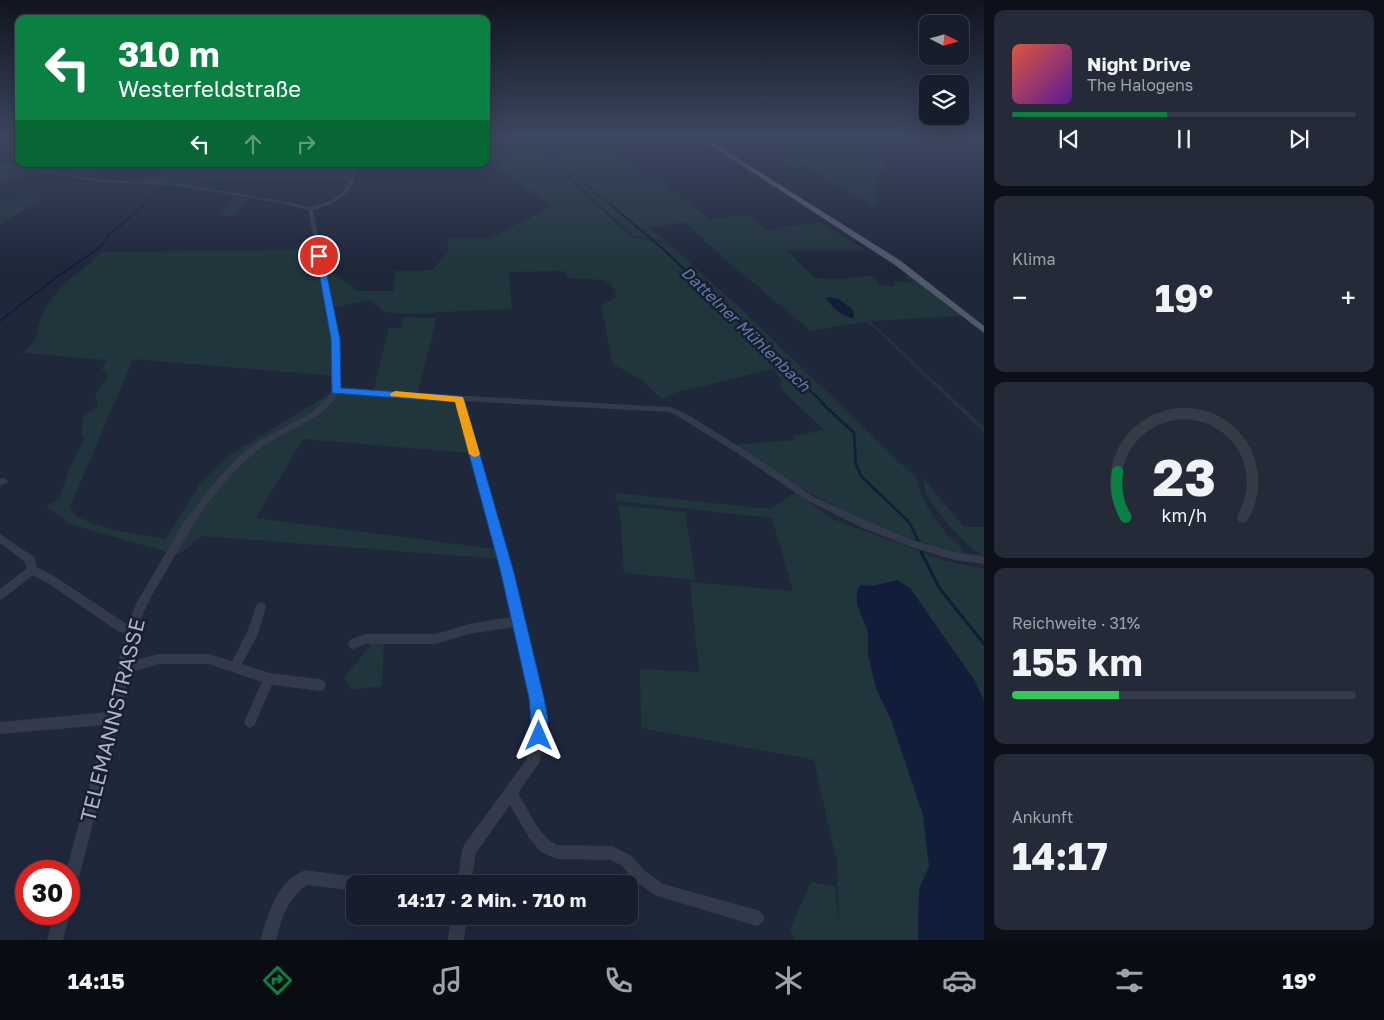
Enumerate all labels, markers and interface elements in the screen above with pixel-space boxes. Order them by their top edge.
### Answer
north arrow [919,15,969,65]
map controls [919,15,969,125]
text: 310 m [118,33,220,75]
icon: left [35,35,100,100]
text: Night Drive [1087,52,1191,75]
text: Westerfeldstraße [118,75,301,102]
button: layers [919,75,969,125]
text: The Halogens [1087,75,1193,95]
icon: previous [1055,125,1083,153]
icon: pause [1170,125,1198,153]
icon: next [1285,125,1313,153]
icon: left [186,130,214,158]
icon: ahead [239,130,267,158]
icon: right [292,130,320,158]
pin [298,235,340,277]
icon: arrive [305,242,333,270]
text: Klima [1012,249,1056,269]
water label: Dattelner Mühlenbach [677,262,815,396]
text: 19° [1155,275,1213,320]
text: − [1012,281,1027,314]
text: + [1341,281,1356,314]
text: 23 [1152,445,1216,507]
text: km/h [1161,504,1207,526]
text: Reichweite · 31% [1012,613,1140,633]
street label: TELEMANNSTRASSE [74,616,150,824]
text: 155 km [1012,639,1143,684]
position arrow [512,709,564,761]
text: Ankunft [1012,807,1074,827]
text: 14:17 [1012,833,1108,878]
speed limit sign: 30 [15,860,80,925]
text: 14:17 · 2 Min. · 710 m [398,888,586,911]
icon: directions [260,963,295,998]
icon: music [430,963,465,998]
icon: phone [601,963,636,998]
icon: climate [771,963,806,998]
icon: car [942,963,977,998]
icon: filters [1112,963,1147,998]
text: 14:15 [68,967,125,994]
text: 19° [1282,967,1316,994]

